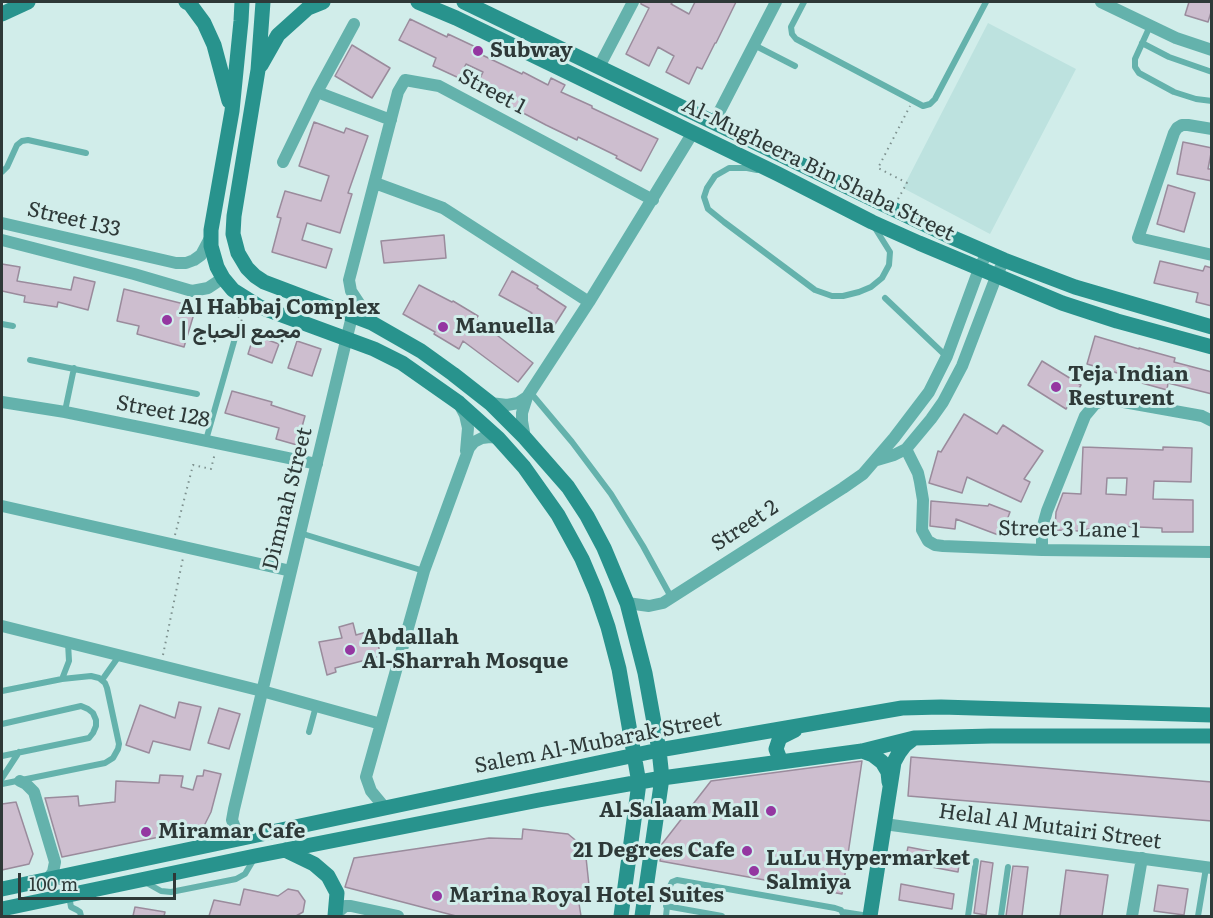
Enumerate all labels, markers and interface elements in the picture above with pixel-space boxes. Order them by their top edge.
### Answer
place label: Subway [490,38,573,64]
marker: Subway [471,44,485,58]
street label: Street 1 [454,64,530,120]
street label: Al-Mugheera Bin Shaba Street [678,93,958,247]
street label: Street 133 [25,197,123,243]
place label: Al Habbaj Complex | مجمع الحباج [179,295,380,345]
marker: Al Habbaj Complex | مجمع الحباج [160,313,174,327]
place label: Manuella [455,314,555,340]
marker: Manuella [436,320,450,334]
place label: Teja Indian Resturent [1068,362,1189,412]
marker: Teja Indian Resturent [1049,380,1063,394]
street label: Street 128 [114,391,212,433]
street label: Dimnah Street [258,425,318,573]
street label: Street 2 [707,495,783,557]
street label: Street 3 Lane 1 [998,516,1140,544]
place label: Abdallah Al-Sharrah Mosque [362,625,568,675]
marker: Abdallah Al-Sharrah Mosque [343,643,357,657]
street label: Salem Al-Mubarak Street [473,707,723,779]
place label: Al-Salaam Mall [599,798,759,824]
street label: Helal Al Mutairi Street [937,799,1163,855]
marker: Al-Salaam Mall [764,804,778,818]
place label: Miramar Cafe [158,819,305,845]
marker: Miramar Cafe [139,825,153,839]
place label: 21 Degrees Cafe [573,838,735,864]
marker: 21 Degrees Cafe [740,844,754,858]
place label: LuLu Hypermarket Salmiya [766,846,970,896]
scale bar [21,861,178,899]
marker: LuLu Hypermarket Salmiya [747,864,761,878]
text: 100 m [29,870,78,897]
place label: Marina Royal Hotel Suites [449,883,724,909]
marker: Marina Royal Hotel Suites [430,889,444,903]

